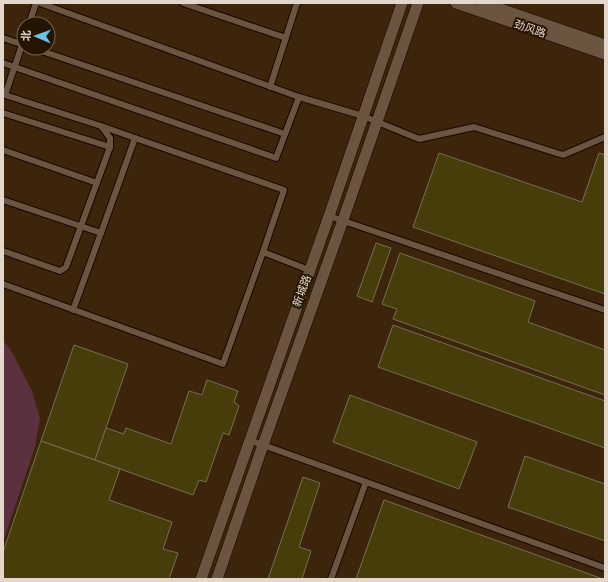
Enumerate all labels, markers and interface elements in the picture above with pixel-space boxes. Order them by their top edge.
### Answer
north arrow [16,16,56,56]
street label: 劲风路 [512,17,548,41]
text: 北 [20,30,33,41]
street label: 新城路 [290,273,314,309]

